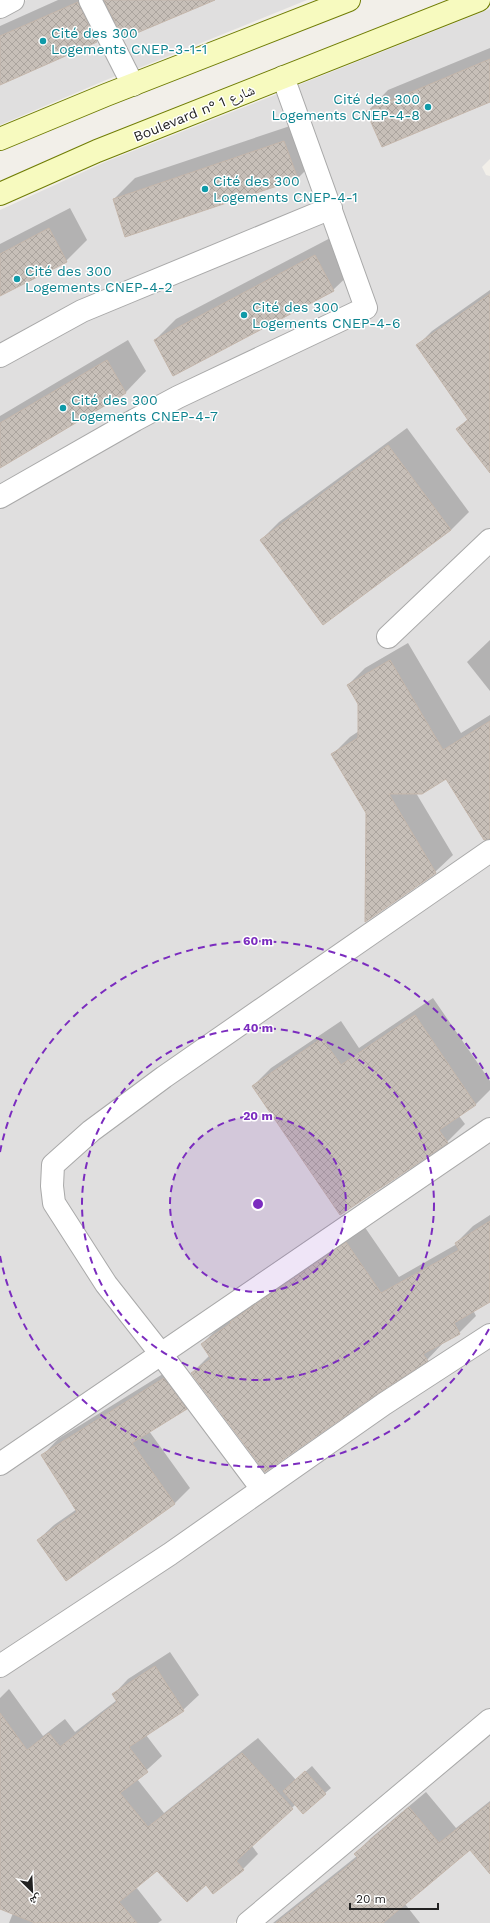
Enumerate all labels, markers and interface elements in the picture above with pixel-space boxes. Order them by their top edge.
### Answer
place label: Cité des 300 Logements CNEP-3-1-1 [51,25,207,57]
marker: Cité des 300 Logements CNEP-3-1-1 [38,36,48,46]
street label: Boulevard n° شارع 1 [131,81,258,146]
place label: Cité des 300 Logements CNEP-4-8 [271,91,420,123]
marker: Cité des 300 Logements CNEP-4-8 [423,102,433,112]
place label: Cité des 300 Logements CNEP-4-1 [213,173,358,205]
marker: Cité des 300 Logements CNEP-4-1 [200,184,210,194]
place label: Cité des 300 Logements CNEP-4-2 [25,263,173,295]
marker: Cité des 300 Logements CNEP-4-2 [12,274,22,284]
place label: Cité des 300 Logements CNEP-4-6 [252,299,400,331]
marker: Cité des 300 Logements CNEP-4-6 [239,310,249,320]
place label: Cité des 300 Logements CNEP-4-7 [71,392,218,424]
marker: Cité des 300 Logements CNEP-4-7 [58,403,68,413]
text: 60 m [243,934,273,948]
text: 40 m [243,1021,273,1035]
text: 20 m [243,1109,273,1123]
centre of rings [251,1197,265,1211]
north arrow [12,1871,52,1911]
scale bar [350,1885,438,1911]
text: ش [27,1890,44,1908]
text: 20 m [356,1892,386,1906]

